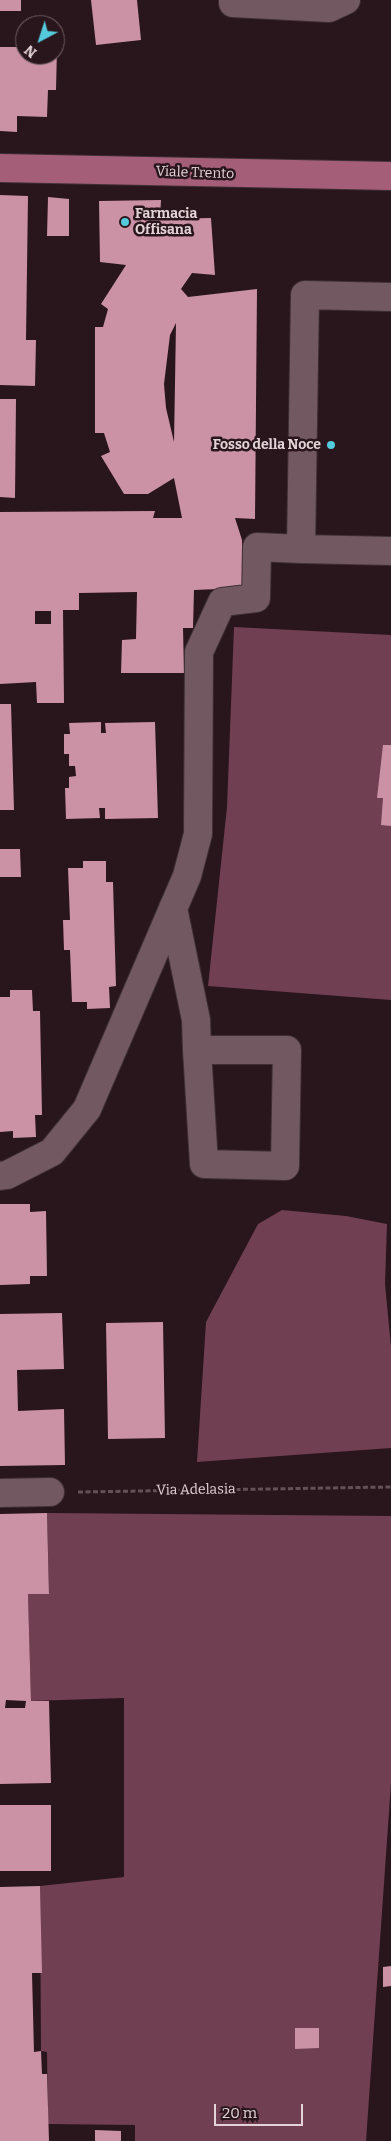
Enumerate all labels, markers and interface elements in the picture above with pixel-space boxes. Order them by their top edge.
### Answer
north arrow [15,15,65,65]
text: N [21,41,40,61]
street label: Viale Trento [156,163,234,183]
place label: Farmacia Offisana [135,206,197,238]
marker: Farmacia Offisana [119,216,131,228]
place label: Fosso della Noce [213,437,321,453]
marker: Fosso della Noce [325,439,337,451]
street label: Via Adelasia [156,1481,236,1499]
scale bar [216,2094,305,2126]
text: 20 m [222,2104,257,2122]

